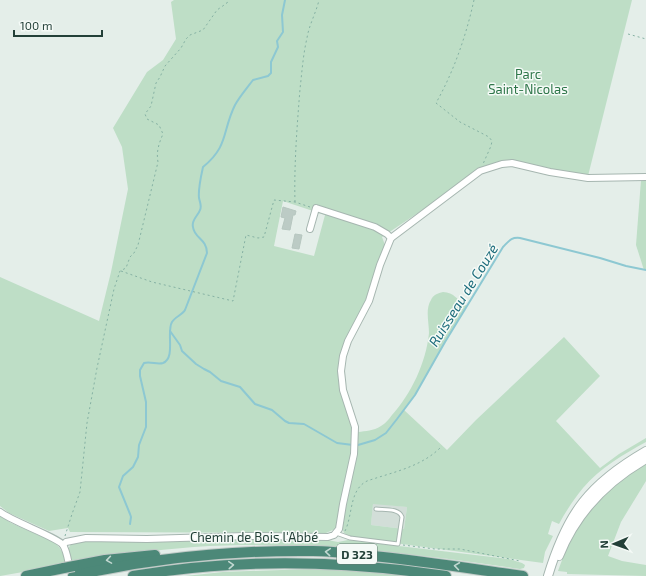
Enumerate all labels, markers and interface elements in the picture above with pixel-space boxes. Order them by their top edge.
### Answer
scale bar [14,12,102,38]
text: 100 m [20,18,52,32]
park label: Parc Saint-Nicolas [488,66,568,97]
water label: Ruisseau de Couzé [425,240,502,349]
north arrow [594,524,634,564]
street label: Chemin de Bois l'Abbé [190,529,318,545]
text: N [597,540,610,549]
road number: D 323 [337,544,377,564]
one-way arrow [325,548,331,557]
one-way arrow [106,555,112,564]
one-way arrow [228,560,234,569]
one-way arrow [454,562,460,571]

